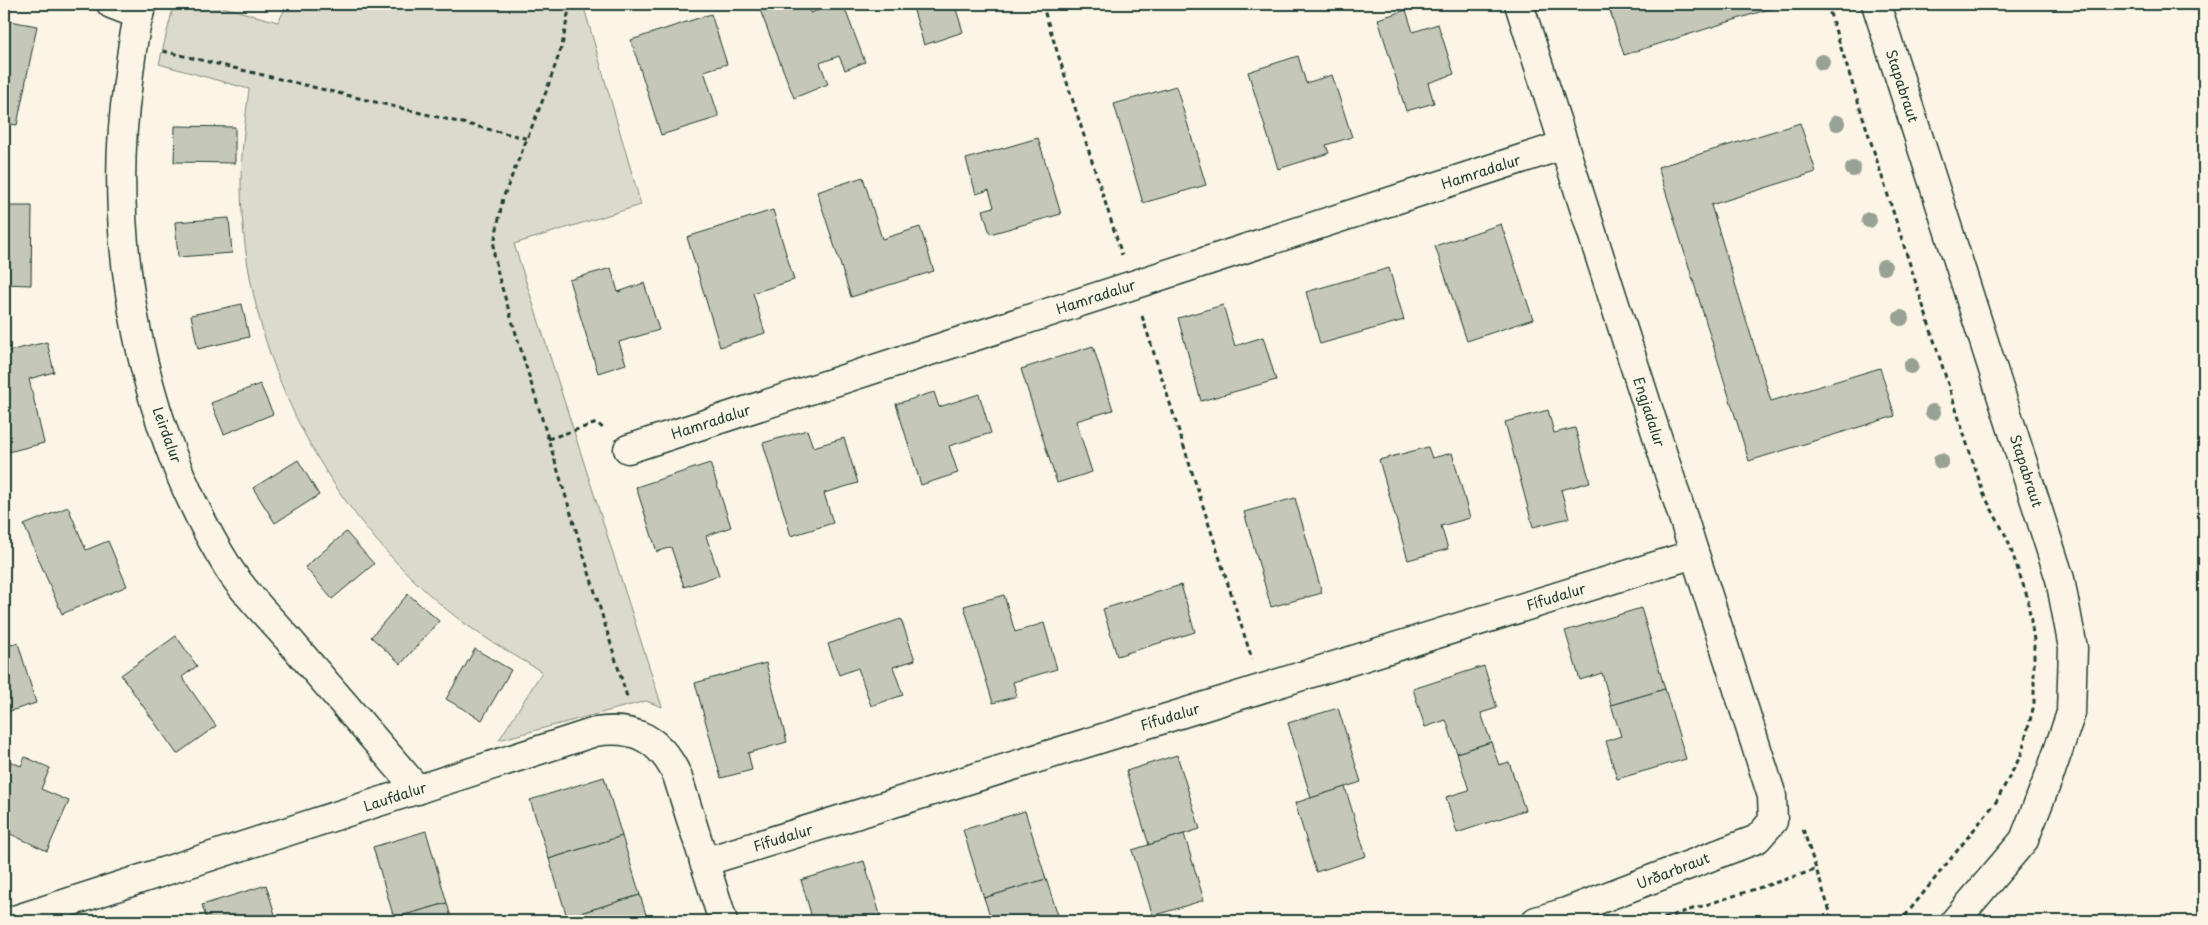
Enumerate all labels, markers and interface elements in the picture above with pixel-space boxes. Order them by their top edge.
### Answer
street label: Stapabraut [1881,47,1924,125]
street label: Hamradalur [1438,149,1524,194]
street label: Hamradalur [1053,274,1139,319]
street label: Engjadalur [1628,374,1671,450]
street label: Hamradalur [668,399,754,444]
street label: Leirdalur [148,404,188,466]
street label: Stapabraut [2005,432,2048,510]
street label: Fífudalur [1524,577,1589,615]
street label: Fífudalur [1138,697,1203,735]
street label: Laufdalur [361,776,430,817]
street label: Fífudalur [751,818,816,856]
street label: Urðarbraut [1633,847,1713,894]

